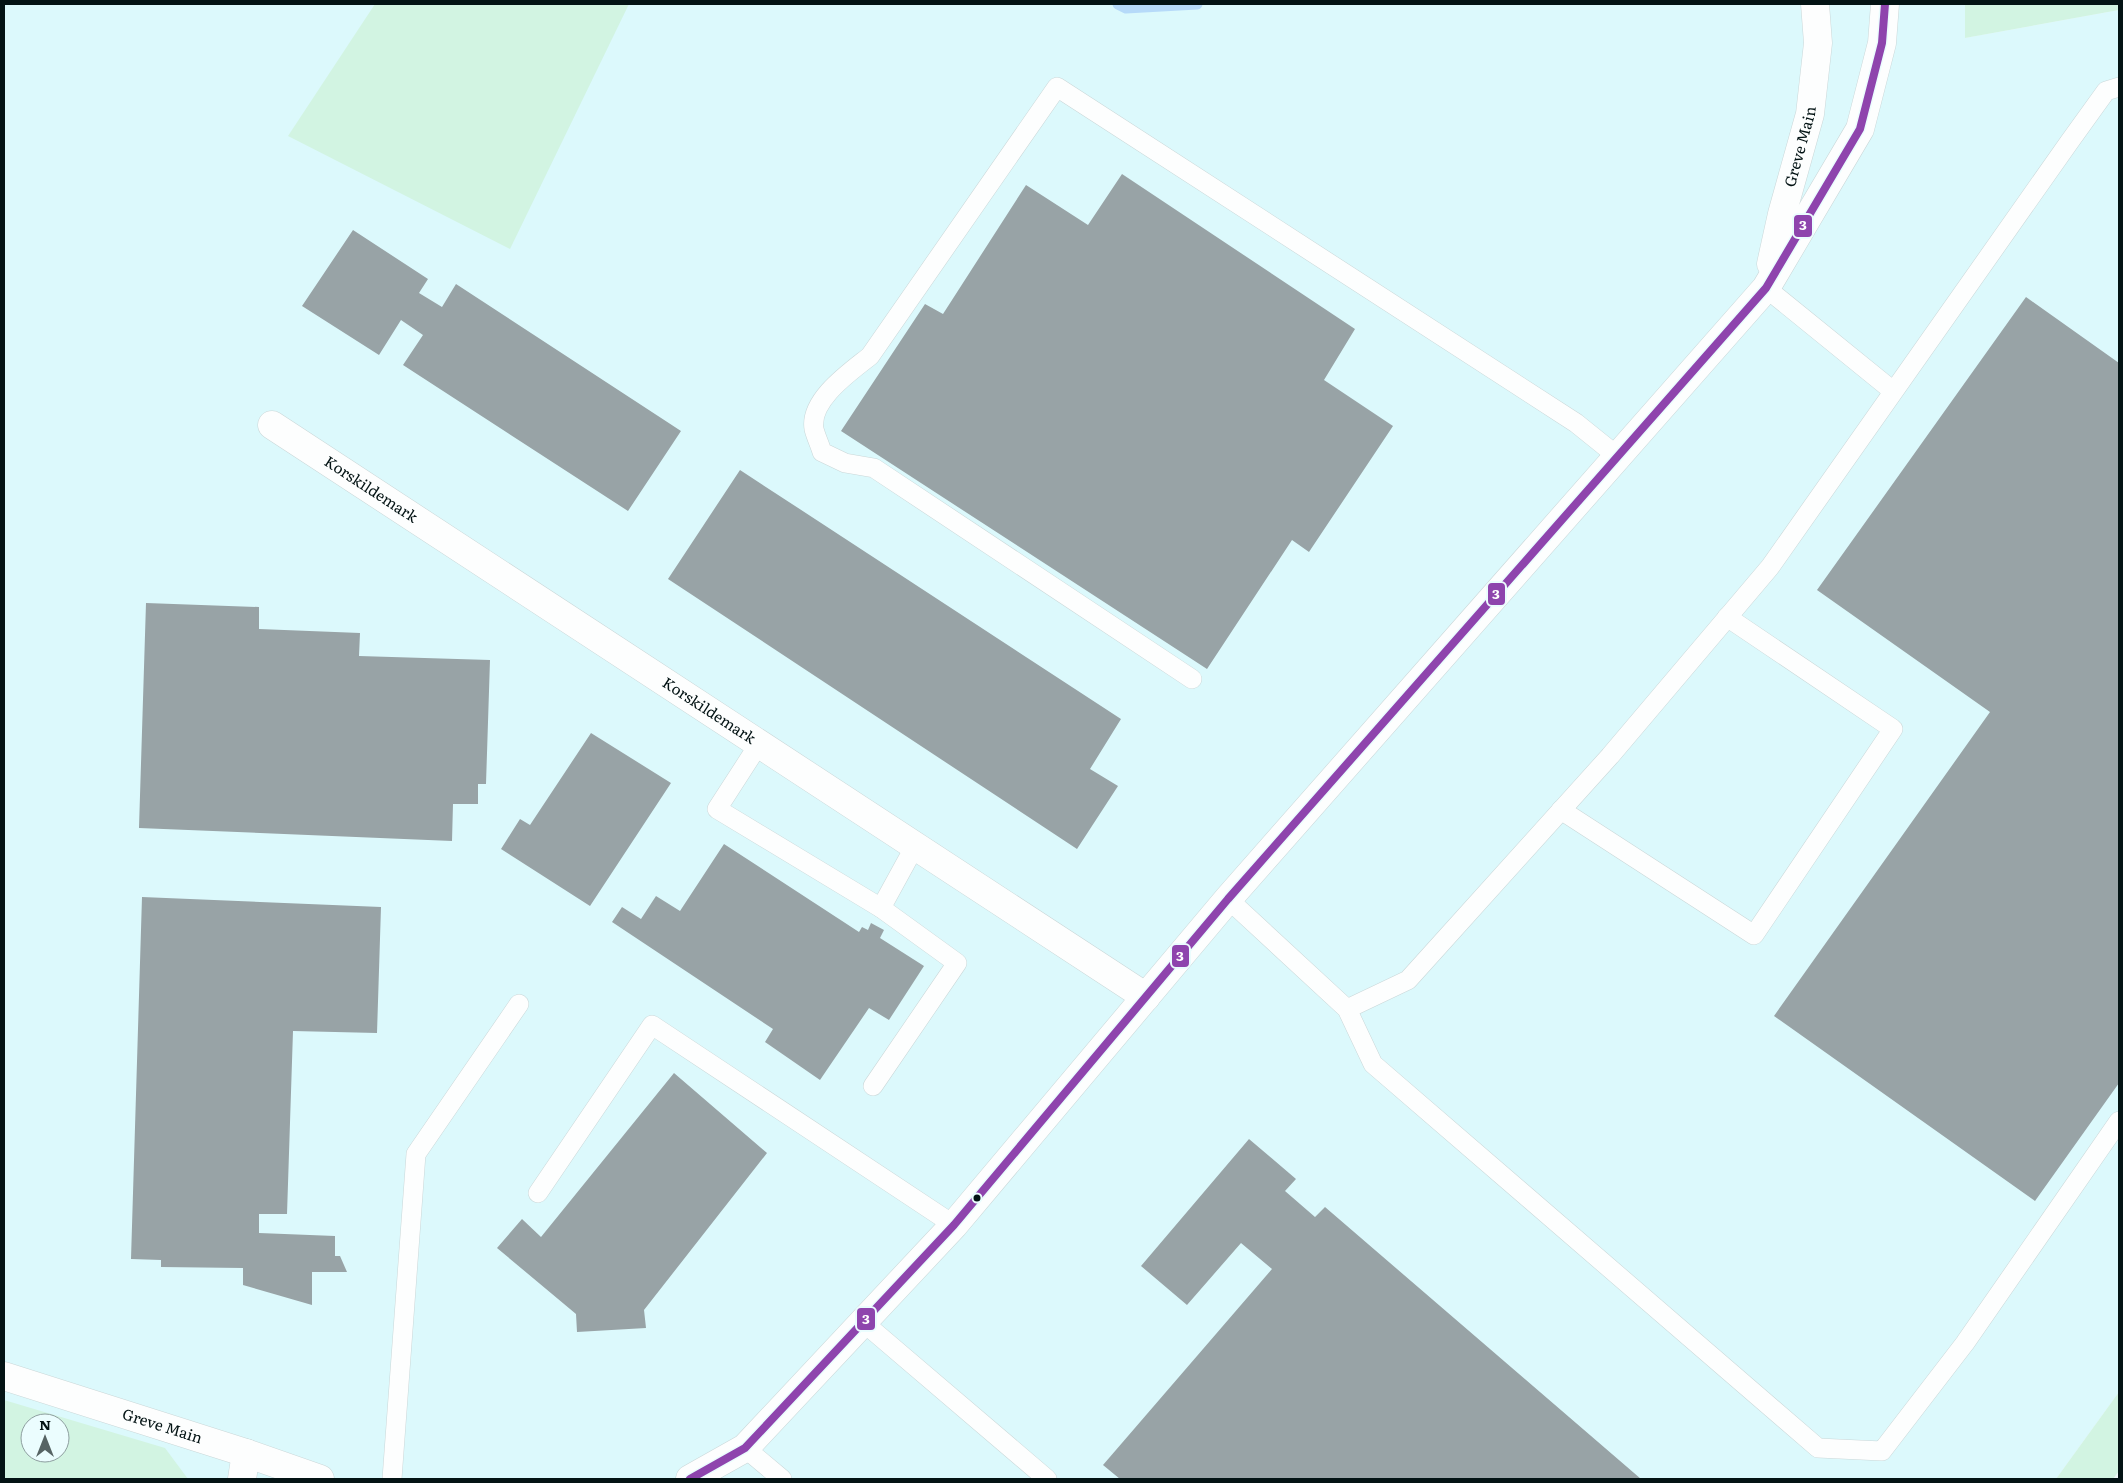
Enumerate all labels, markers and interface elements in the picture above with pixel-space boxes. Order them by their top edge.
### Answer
street label: Greve Main [1777,105,1821,189]
line badge: 3 [1793,214,1813,238]
text: 3 [1799,214,1807,234]
street label: Korskildemark [320,449,424,528]
line badge: 3 [1487,582,1506,606]
text: 3 [1492,583,1500,603]
street label: Korskildemark [658,670,762,749]
line badge: 3 [1171,944,1190,968]
text: 3 [1176,945,1184,965]
unlabelled marker [972,1193,982,1203]
line badge: 3 [856,1307,876,1331]
text: 3 [862,1308,870,1328]
street label: Greve Main [120,1401,206,1448]
north arrow [20,1413,70,1463]
text: N [39,1414,51,1434]

